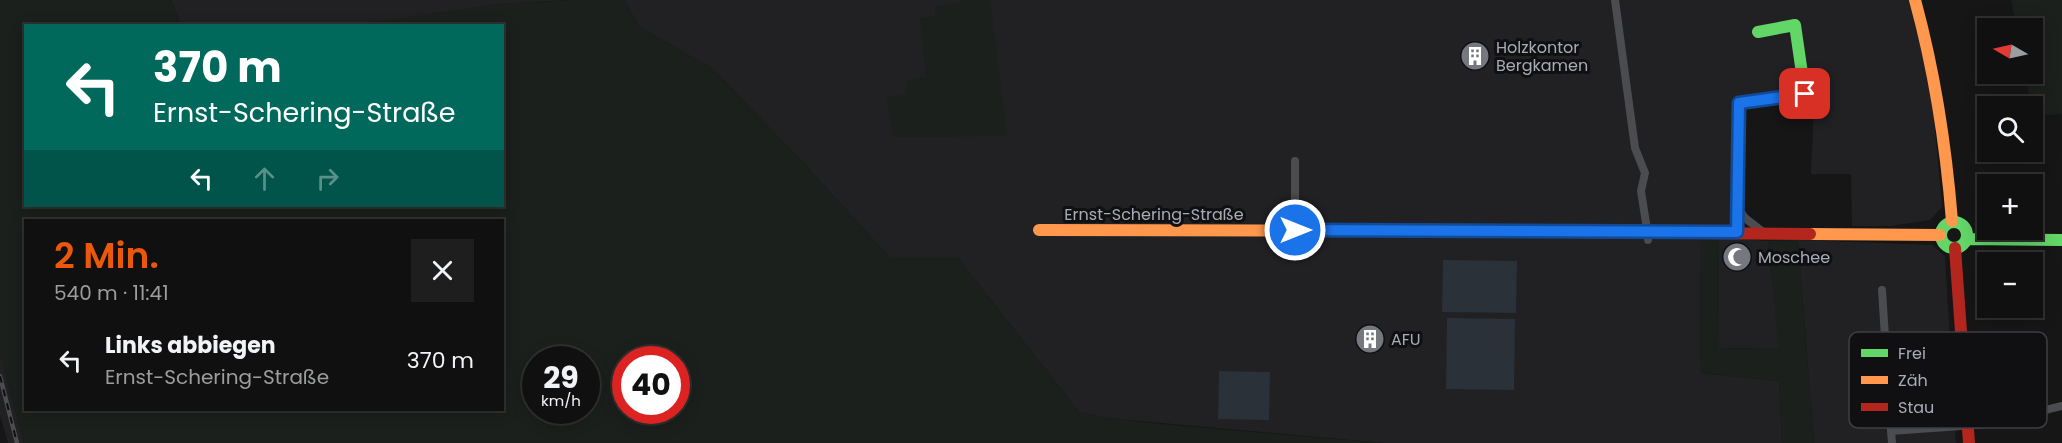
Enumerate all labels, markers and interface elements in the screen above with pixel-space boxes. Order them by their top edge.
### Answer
north arrow [1977,18,2043,84]
map controls [1977,18,2043,318]
place label: Holzkontor Bergkamen [1496,36,1588,77]
text: 370 m [153,38,282,97]
building icon: Holzkontor Bergkamen [1459,40,1491,72]
icon: left [54,48,132,126]
pin [1779,68,1830,119]
icon: arrive [1788,77,1821,110]
text: Ernst-Schering-Straße [153,94,456,131]
button: search [1977,96,2043,162]
icon: left [185,162,218,195]
icon: ahead [248,162,281,195]
icon: right [311,162,344,195]
button: + [1977,174,2043,240]
position arrow [1263,198,1327,262]
street label: Ernst-Schering-Straße [1064,203,1244,226]
text: 2 Min. [54,230,159,281]
button: close [411,239,474,302]
mosque icon: Moschee [1721,241,1753,273]
place label: Moschee [1758,246,1830,269]
button: − [1977,252,2043,318]
text: 540 m · 11:41 [54,279,169,307]
building icon: AFU [1354,323,1386,355]
place label: AFU [1391,328,1421,351]
text: Links abbiegen [105,330,276,361]
legend [1849,332,2047,428]
text: Frei [1898,342,1926,365]
icon: left [54,344,87,377]
text: 370 m [407,345,474,376]
speed limit sign: 40 [612,346,690,424]
text: 29 [543,356,579,399]
text: Ernst-Schering-Straße [105,363,329,391]
text: Zäh [1898,369,1928,392]
text: km/h [541,390,581,411]
text: Stau [1898,396,1934,419]

